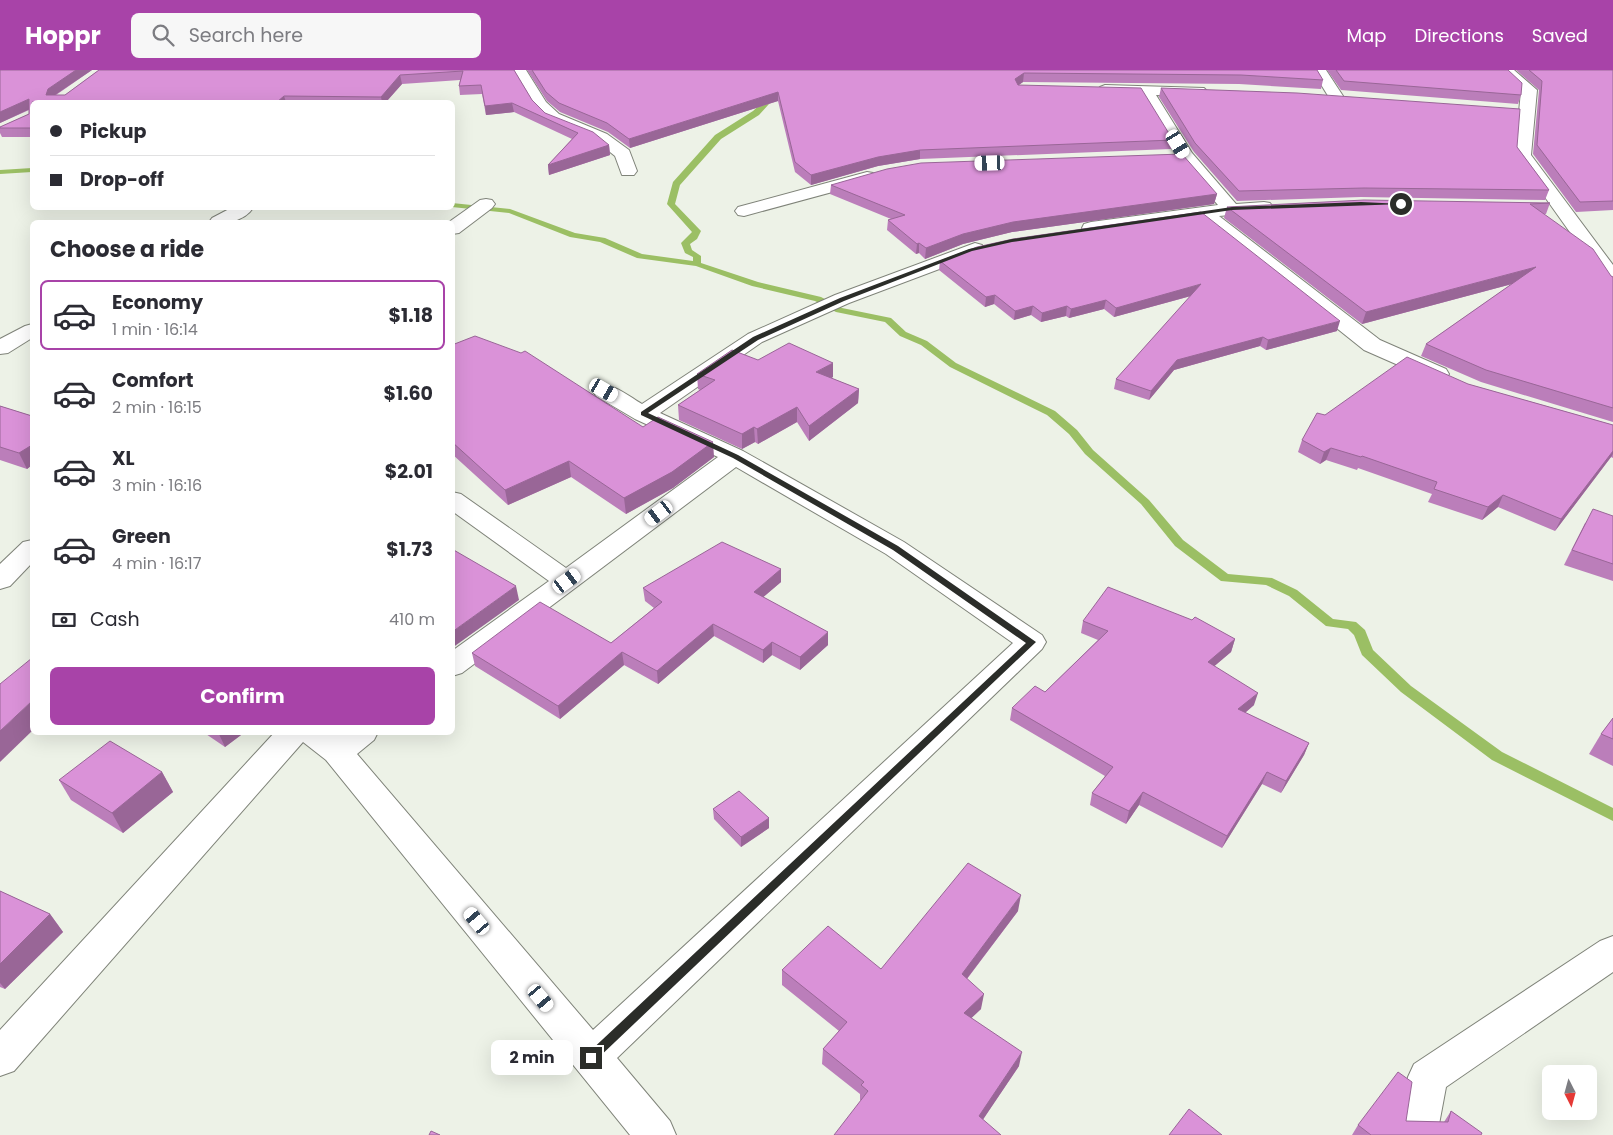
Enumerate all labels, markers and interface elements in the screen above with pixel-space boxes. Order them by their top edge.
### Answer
search box [131,13,481,58]
text: Hoppr [25,19,101,52]
icon: search [149,21,177,49]
text: Search here [189,22,303,49]
text: Map [1347,23,1386,48]
text: Directions [1414,23,1504,48]
text: Saved [1532,23,1588,48]
text: Pickup [80,118,146,145]
car [1163,127,1192,161]
car [974,155,1005,171]
text: Drop-off [80,166,164,193]
route start [1390,193,1412,215]
text: Choose a ride [50,234,204,265]
text: Economy [112,289,203,316]
icon: car [52,293,97,338]
text: $1.18 [389,302,433,329]
text: 1 min · 16:14 [112,318,198,341]
text: Comfort [112,367,194,394]
icon: car [52,371,97,416]
car [587,376,620,404]
text: $1.60 [384,380,433,407]
text: 2 min · 16:15 [112,396,202,419]
text: XL [112,445,135,472]
icon: car [52,449,97,494]
text: $2.01 [385,458,433,485]
text: 3 min · 16:16 [112,474,202,497]
car [642,498,675,528]
text: Green [112,523,171,550]
icon: car [52,527,97,572]
text: $1.73 [386,536,433,563]
text: 4 min · 16:17 [112,552,201,575]
car [550,566,583,596]
icon: cash [50,606,78,634]
text: Cash [90,606,140,633]
text: 410 m [389,608,435,631]
button: Confirm [50,667,435,725]
car [461,905,492,937]
car [525,982,556,1014]
callout: 2 min [491,1040,574,1076]
text: 2 min [510,1046,554,1069]
route end [580,1047,602,1069]
north arrow [1542,1065,1598,1120]
map controls [1542,1065,1597,1120]

